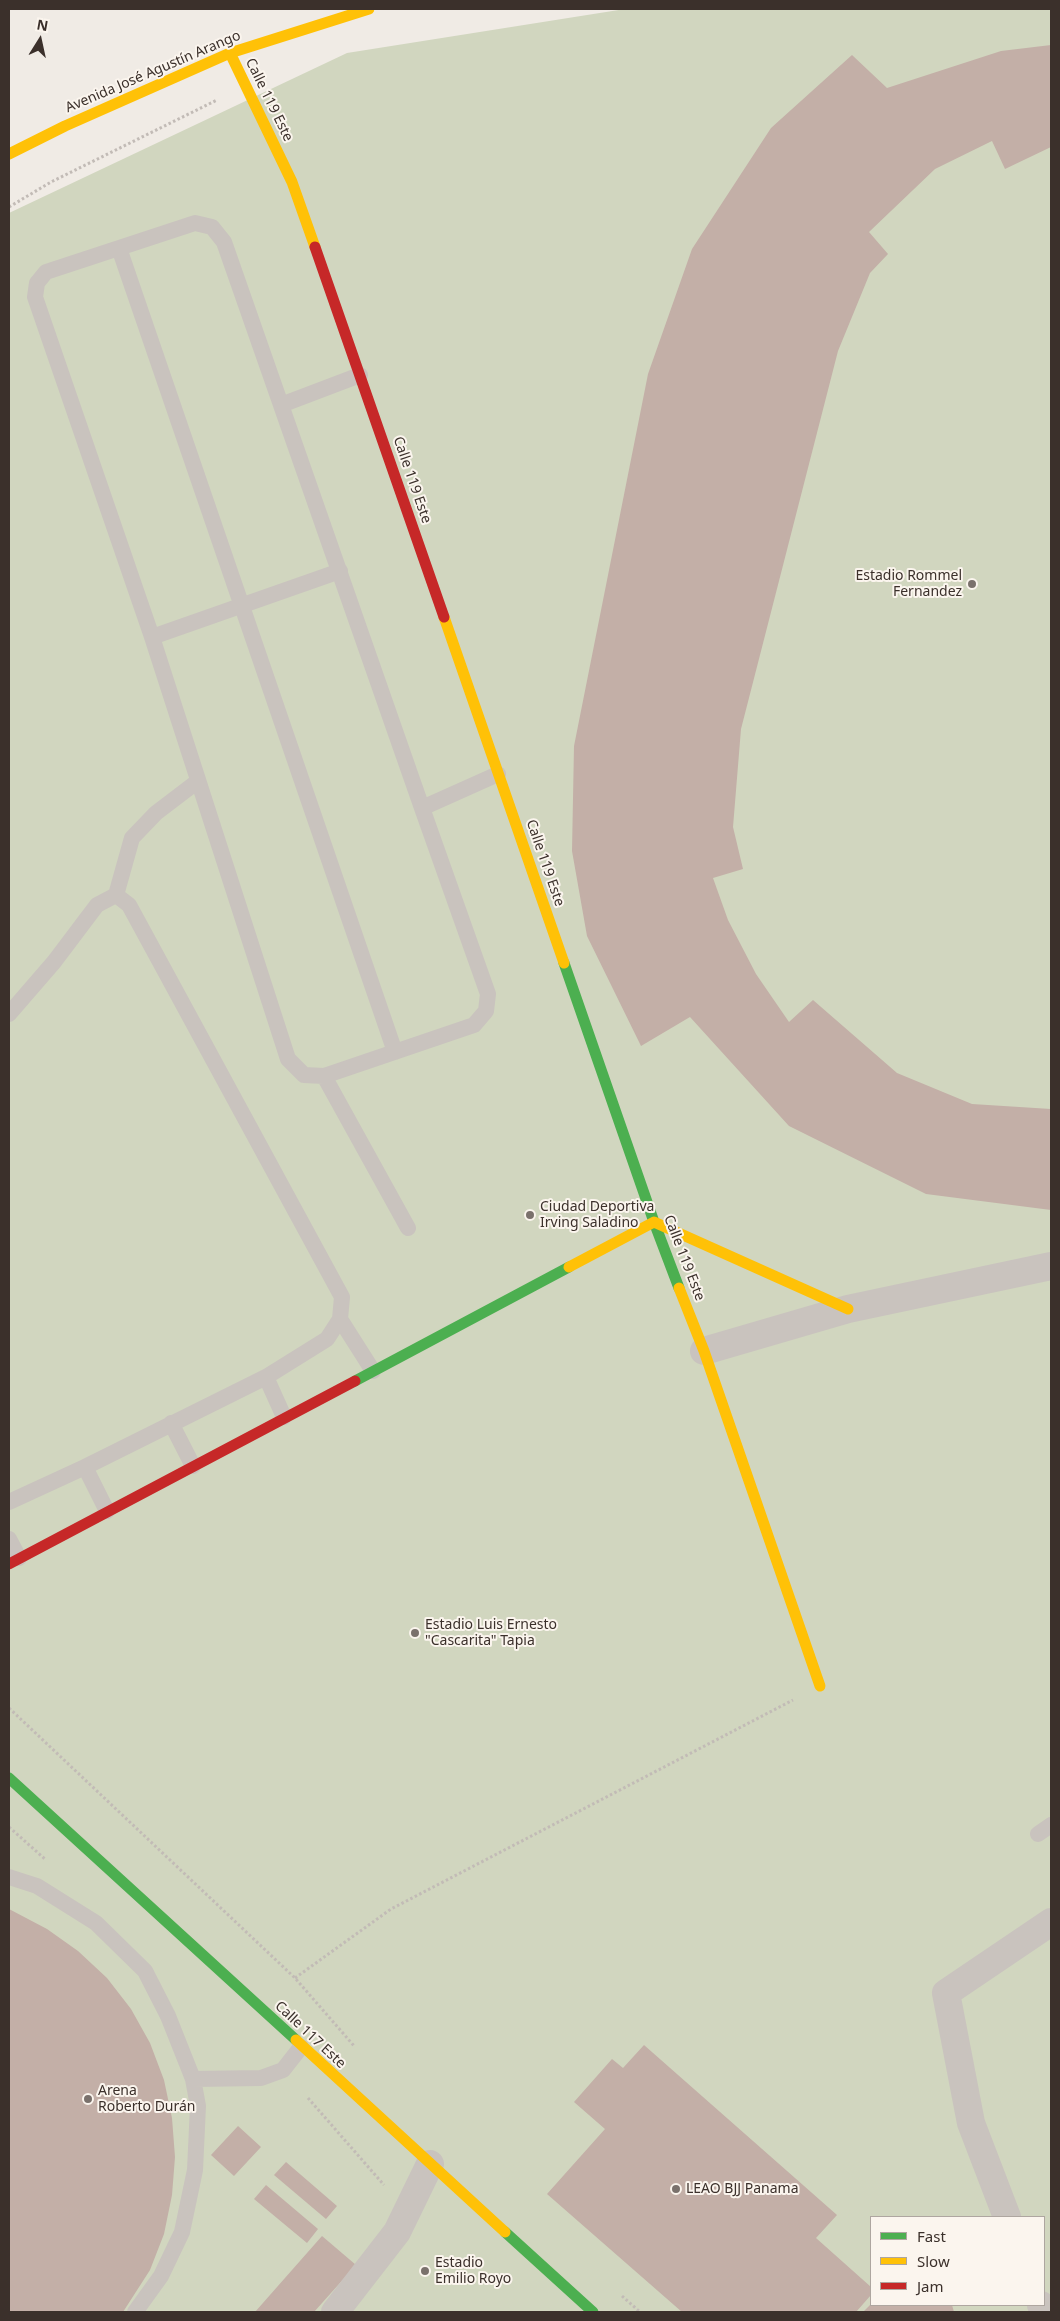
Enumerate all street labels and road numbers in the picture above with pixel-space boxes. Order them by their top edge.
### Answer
street label: Avenida José Agustín Arango [63,27,243,117]
street label: Calle 119 Este [242,56,296,144]
street label: Calle 119 Este [389,434,435,526]
street label: Calle 119 Este [522,817,568,909]
street label: Calle 119 Este [660,1213,708,1303]
street label: Calle 117 Este [271,1998,349,2072]

